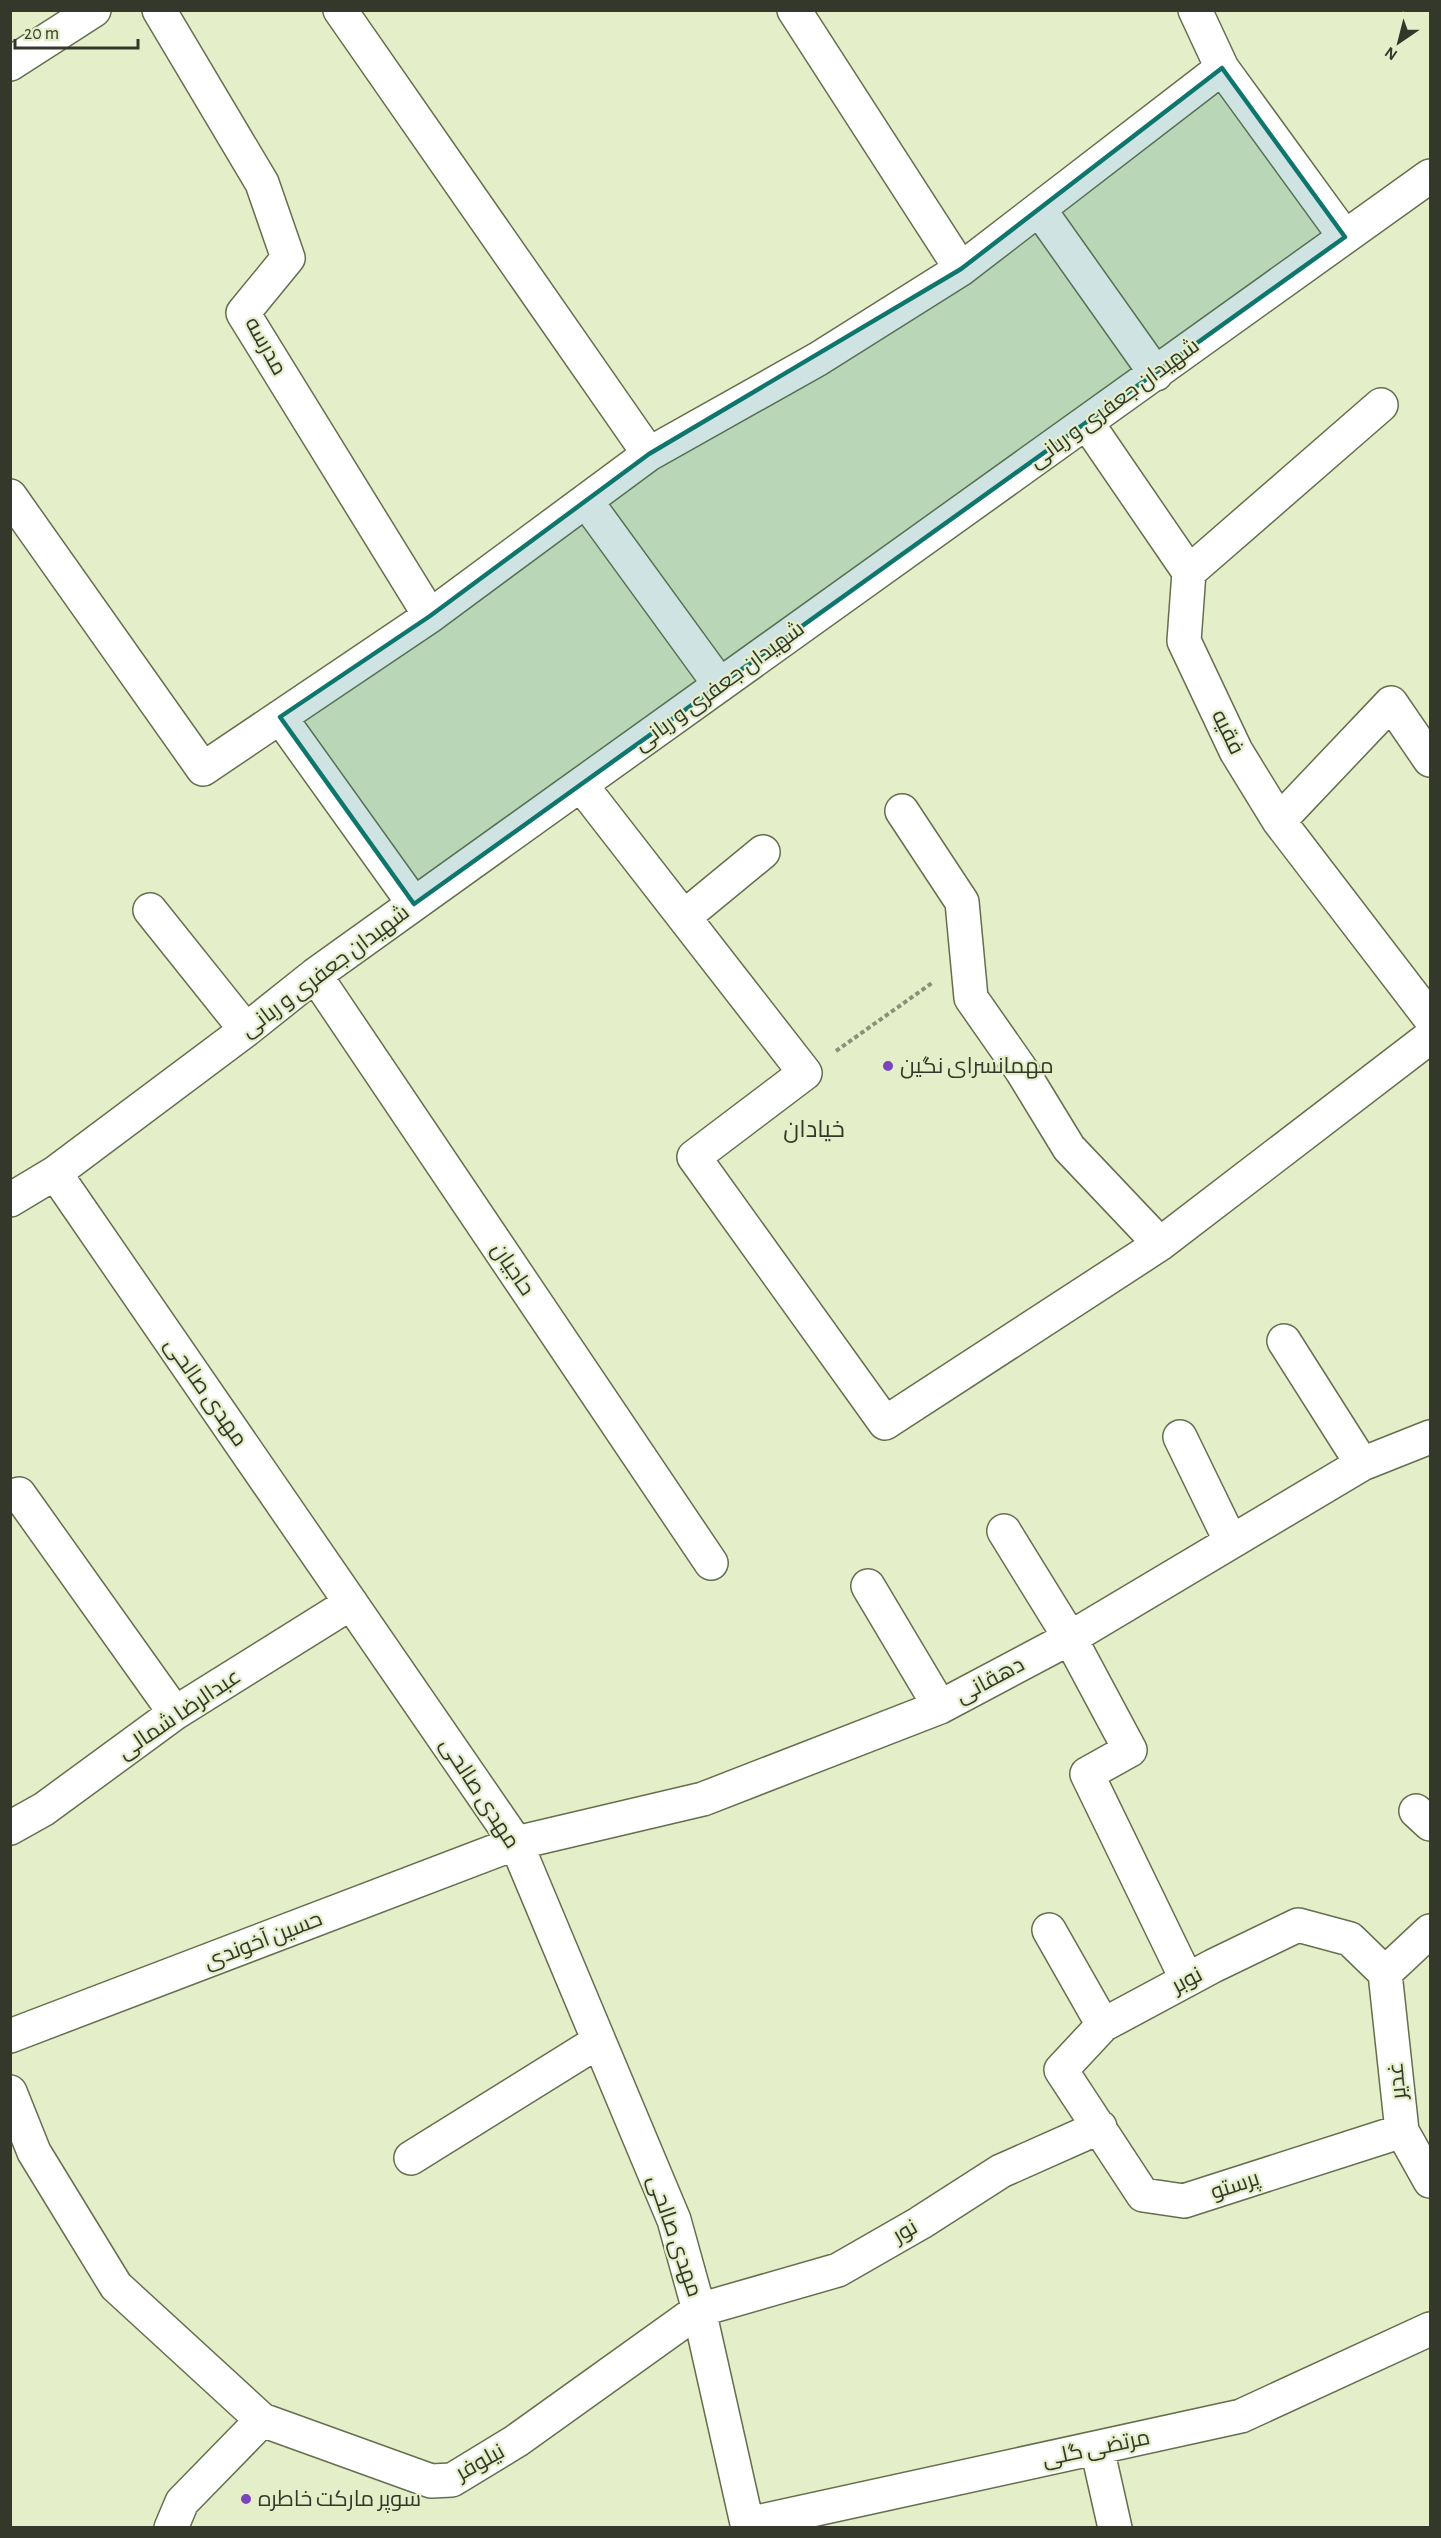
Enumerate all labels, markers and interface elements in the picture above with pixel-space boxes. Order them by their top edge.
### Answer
scale bar [15,12,138,50]
north arrow [1369,12,1429,72]
text: 20 m [24,25,59,43]
text: N [1382,44,1400,63]
street label: مدرسه [240,313,291,379]
street label: شهیدان جعفری و ربانی [1025,334,1204,474]
street label: شهیدان جعفری و ربانی [630,617,809,757]
street label: فقیه [1208,706,1248,758]
street label: شهیدان جعفری و ربانی [237,901,414,1043]
place label: مهمانسرای نگین [900,1055,1054,1079]
marker: مهمانسرای نگین [881,1059,895,1073]
district label: خیادان [783,1118,845,1143]
street label: حاجیان [487,1239,538,1300]
street label: مهدی صالحی [159,1334,251,1451]
street label: دهقانی [952,1653,1029,1709]
street label: عبدالرضا شمالی [114,1665,246,1765]
street label: مهدی صالحی [434,1734,524,1853]
street label: حسین آخوندی [200,1905,326,1975]
street label: نوبر [1166,1963,1206,1999]
street label: غدیر [1384,2061,1411,2103]
street label: پرستو [1208,2167,1263,2206]
street label: مهدی صالحی [642,2172,706,2300]
street label: نور [887,2215,922,2248]
street label: مرتضی گلی [1040,2426,1152,2472]
street label: نیلوفر [450,2440,508,2486]
place label: سوپر مارکت خاطره [258,2488,421,2513]
marker: سوپر مارکت خاطره [239,2492,253,2506]

